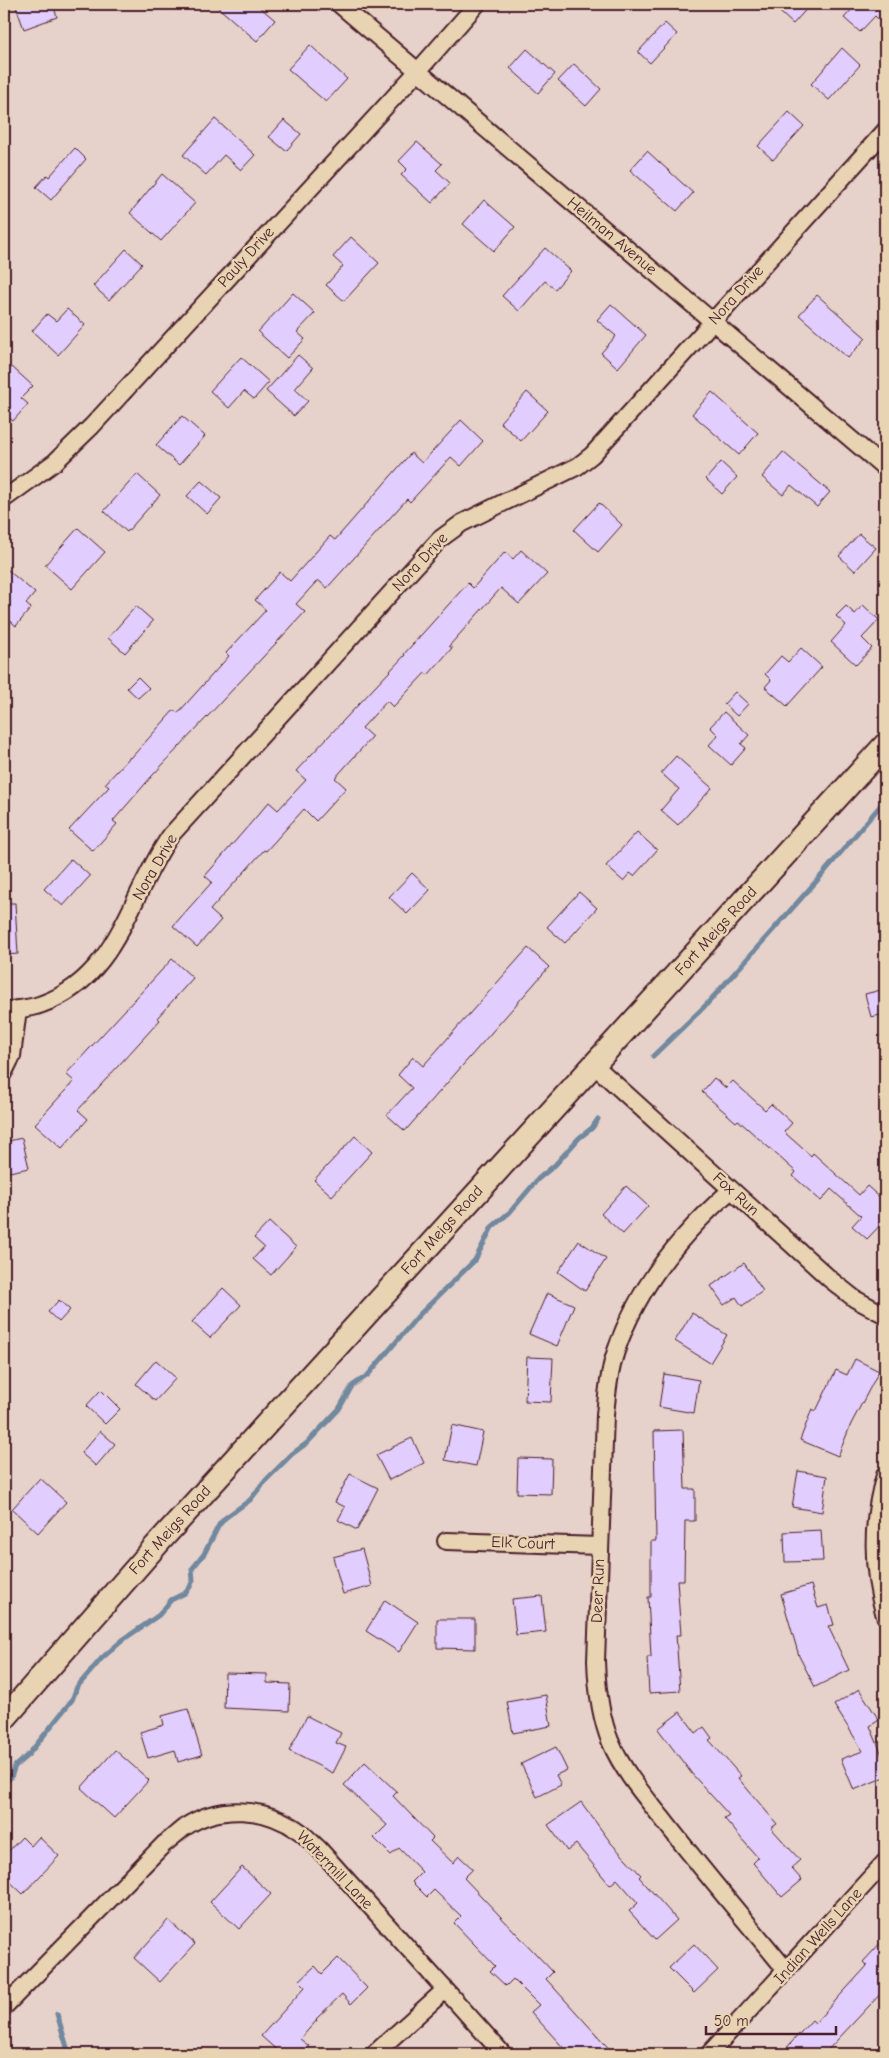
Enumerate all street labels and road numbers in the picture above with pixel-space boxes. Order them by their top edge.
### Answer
street label: Heilman Avenue [564,193,660,279]
street label: Pauly Drive [214,223,278,291]
street label: Nora Drive [705,262,767,328]
street label: Nora Drive [388,529,452,595]
street label: Nora Drive [129,831,181,903]
street label: Fort Meigs Road [671,883,761,979]
street label: Fox Run [709,1169,763,1219]
street label: Fort Meigs Road [397,1182,487,1278]
street label: Fort Meigs Road [125,1482,215,1578]
street label: Elk Court [491,1533,556,1553]
street label: Deer Run [588,1559,608,1623]
street label: Watermill Lane [293,1827,377,1913]
street label: Indian Wells Lane [770,1885,866,1987]

